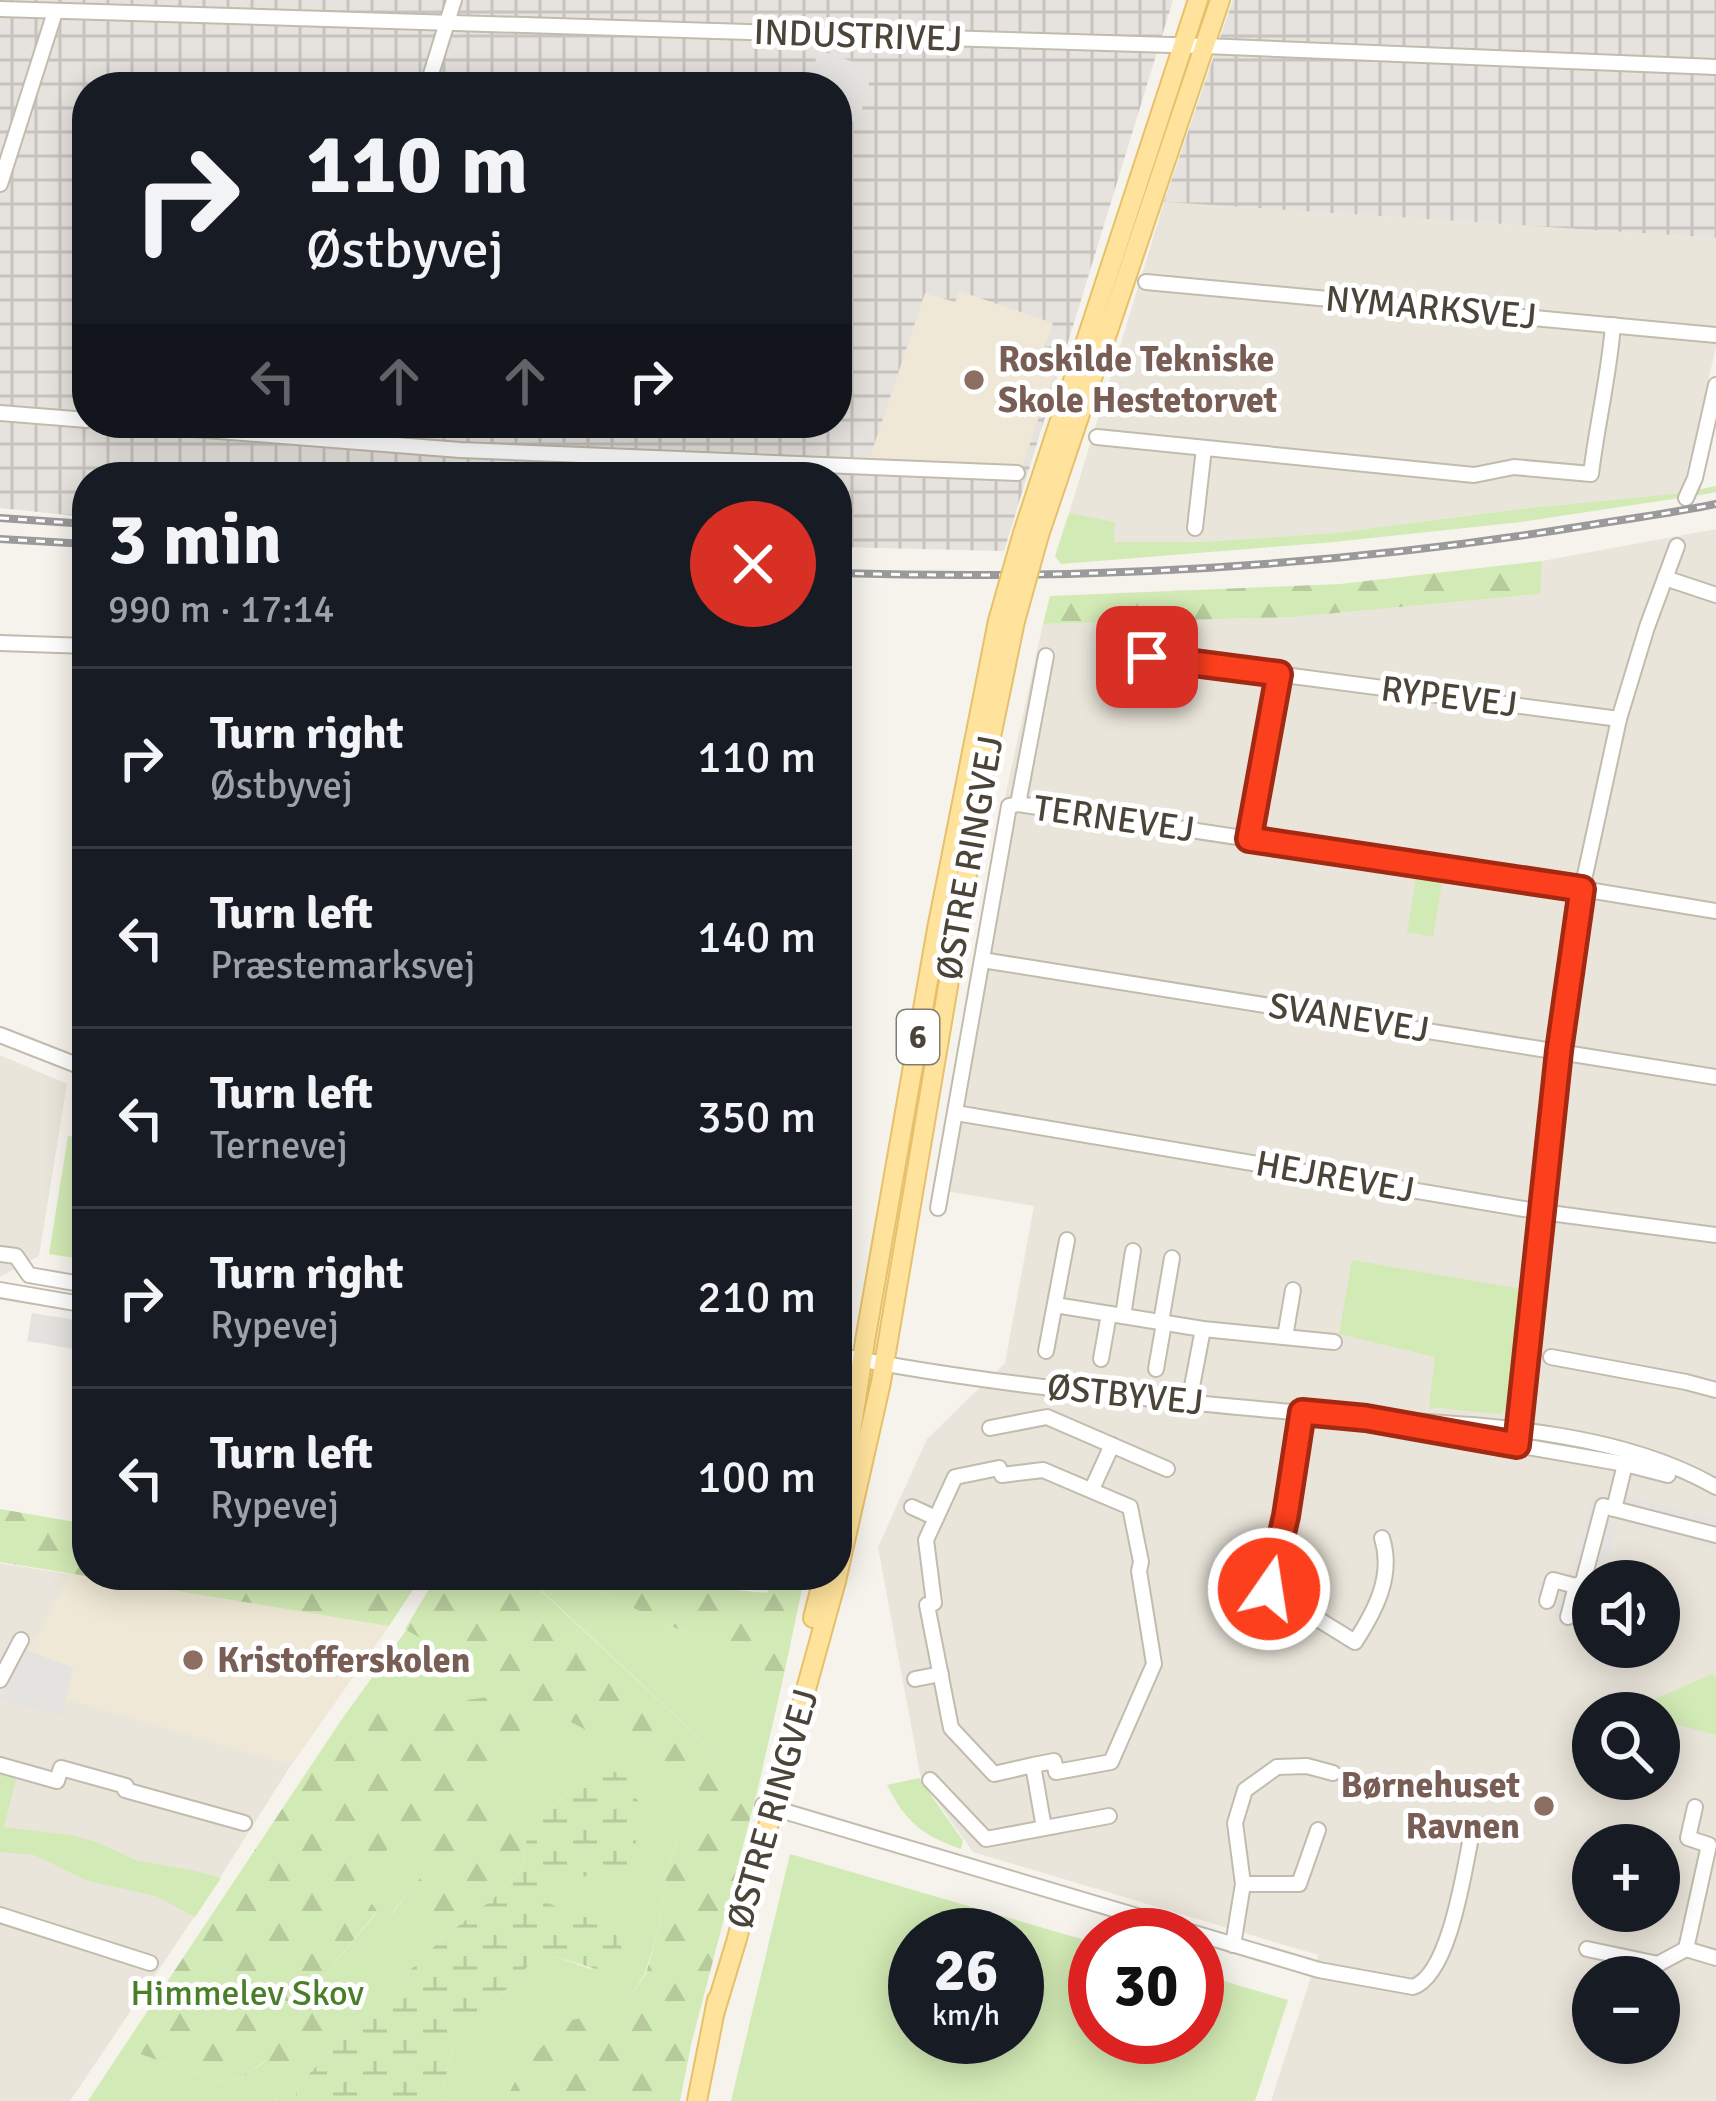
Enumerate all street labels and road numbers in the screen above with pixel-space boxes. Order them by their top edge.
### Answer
street label: INDUSTRIVEJ [753,10,963,62]
street label: NYMARKSVEJ [1324,276,1538,340]
street label: RYPEVEJ [1378,666,1520,728]
street label: ØSTRE RINGVEJ [926,732,1014,984]
street label: TERNEVEJ [1031,785,1197,853]
street label: SVANEVEJ [1266,983,1432,1053]
road number: 6 [897,1010,939,1064]
street label: HEJREVEJ [1252,1141,1418,1213]
street label: ØSTBYVEJ [1045,1364,1205,1426]
street label: ØSTRE RINGVEJ [717,1684,829,1934]

